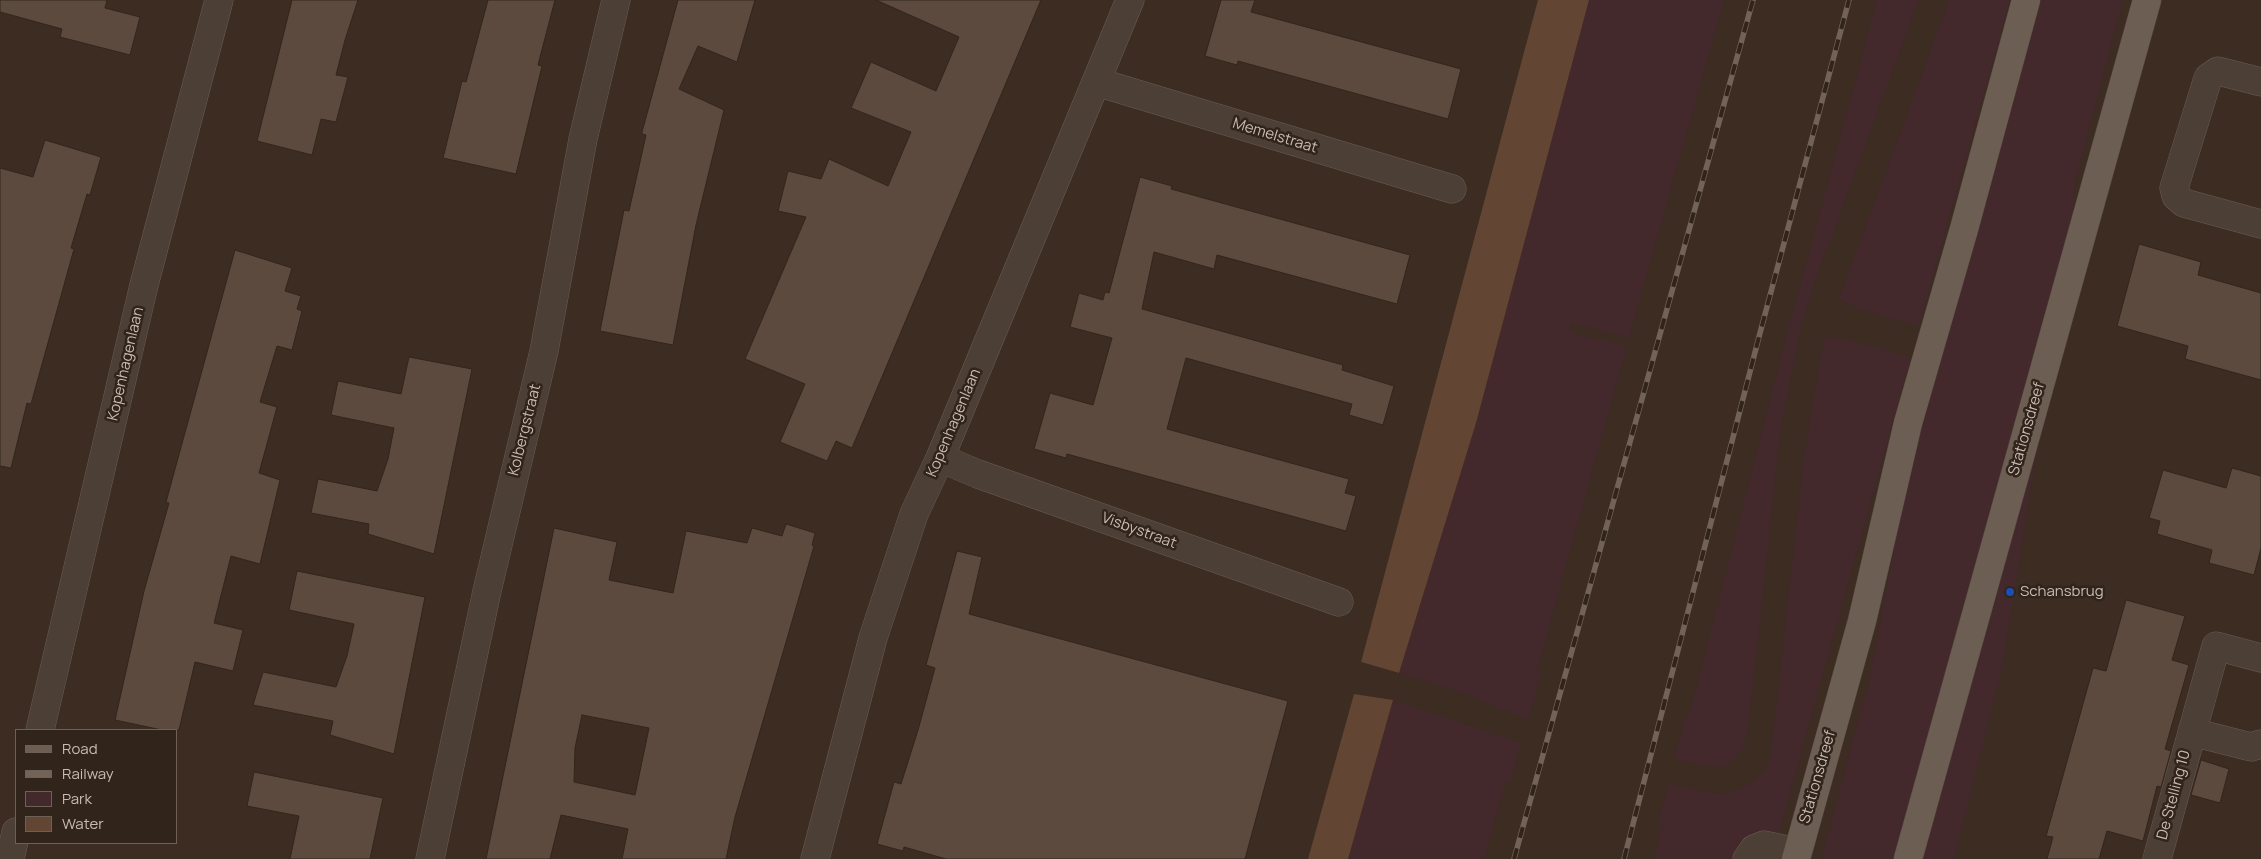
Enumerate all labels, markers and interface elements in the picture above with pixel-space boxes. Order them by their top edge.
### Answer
street label: Memelstraat [1230,115,1320,157]
street label: Kopenhagenlaan [104,305,148,423]
street label: Kopenhagenlaan [923,366,985,480]
street label: Stationsdreef [2005,380,2049,478]
street label: Kolbergstraat [505,382,545,478]
street label: Visbystraat [1099,509,1179,553]
place label: Schansbrug [2020,583,2104,601]
marker: Schansbrug [2004,586,2016,598]
street label: Stationsdreef [1796,728,1840,826]
legend [15,729,178,844]
text: Road [62,738,98,759]
street label: De Stelling 10 [2153,748,2195,842]
text: Railway [62,763,114,784]
text: Park [62,788,92,809]
text: Water [62,813,104,834]

